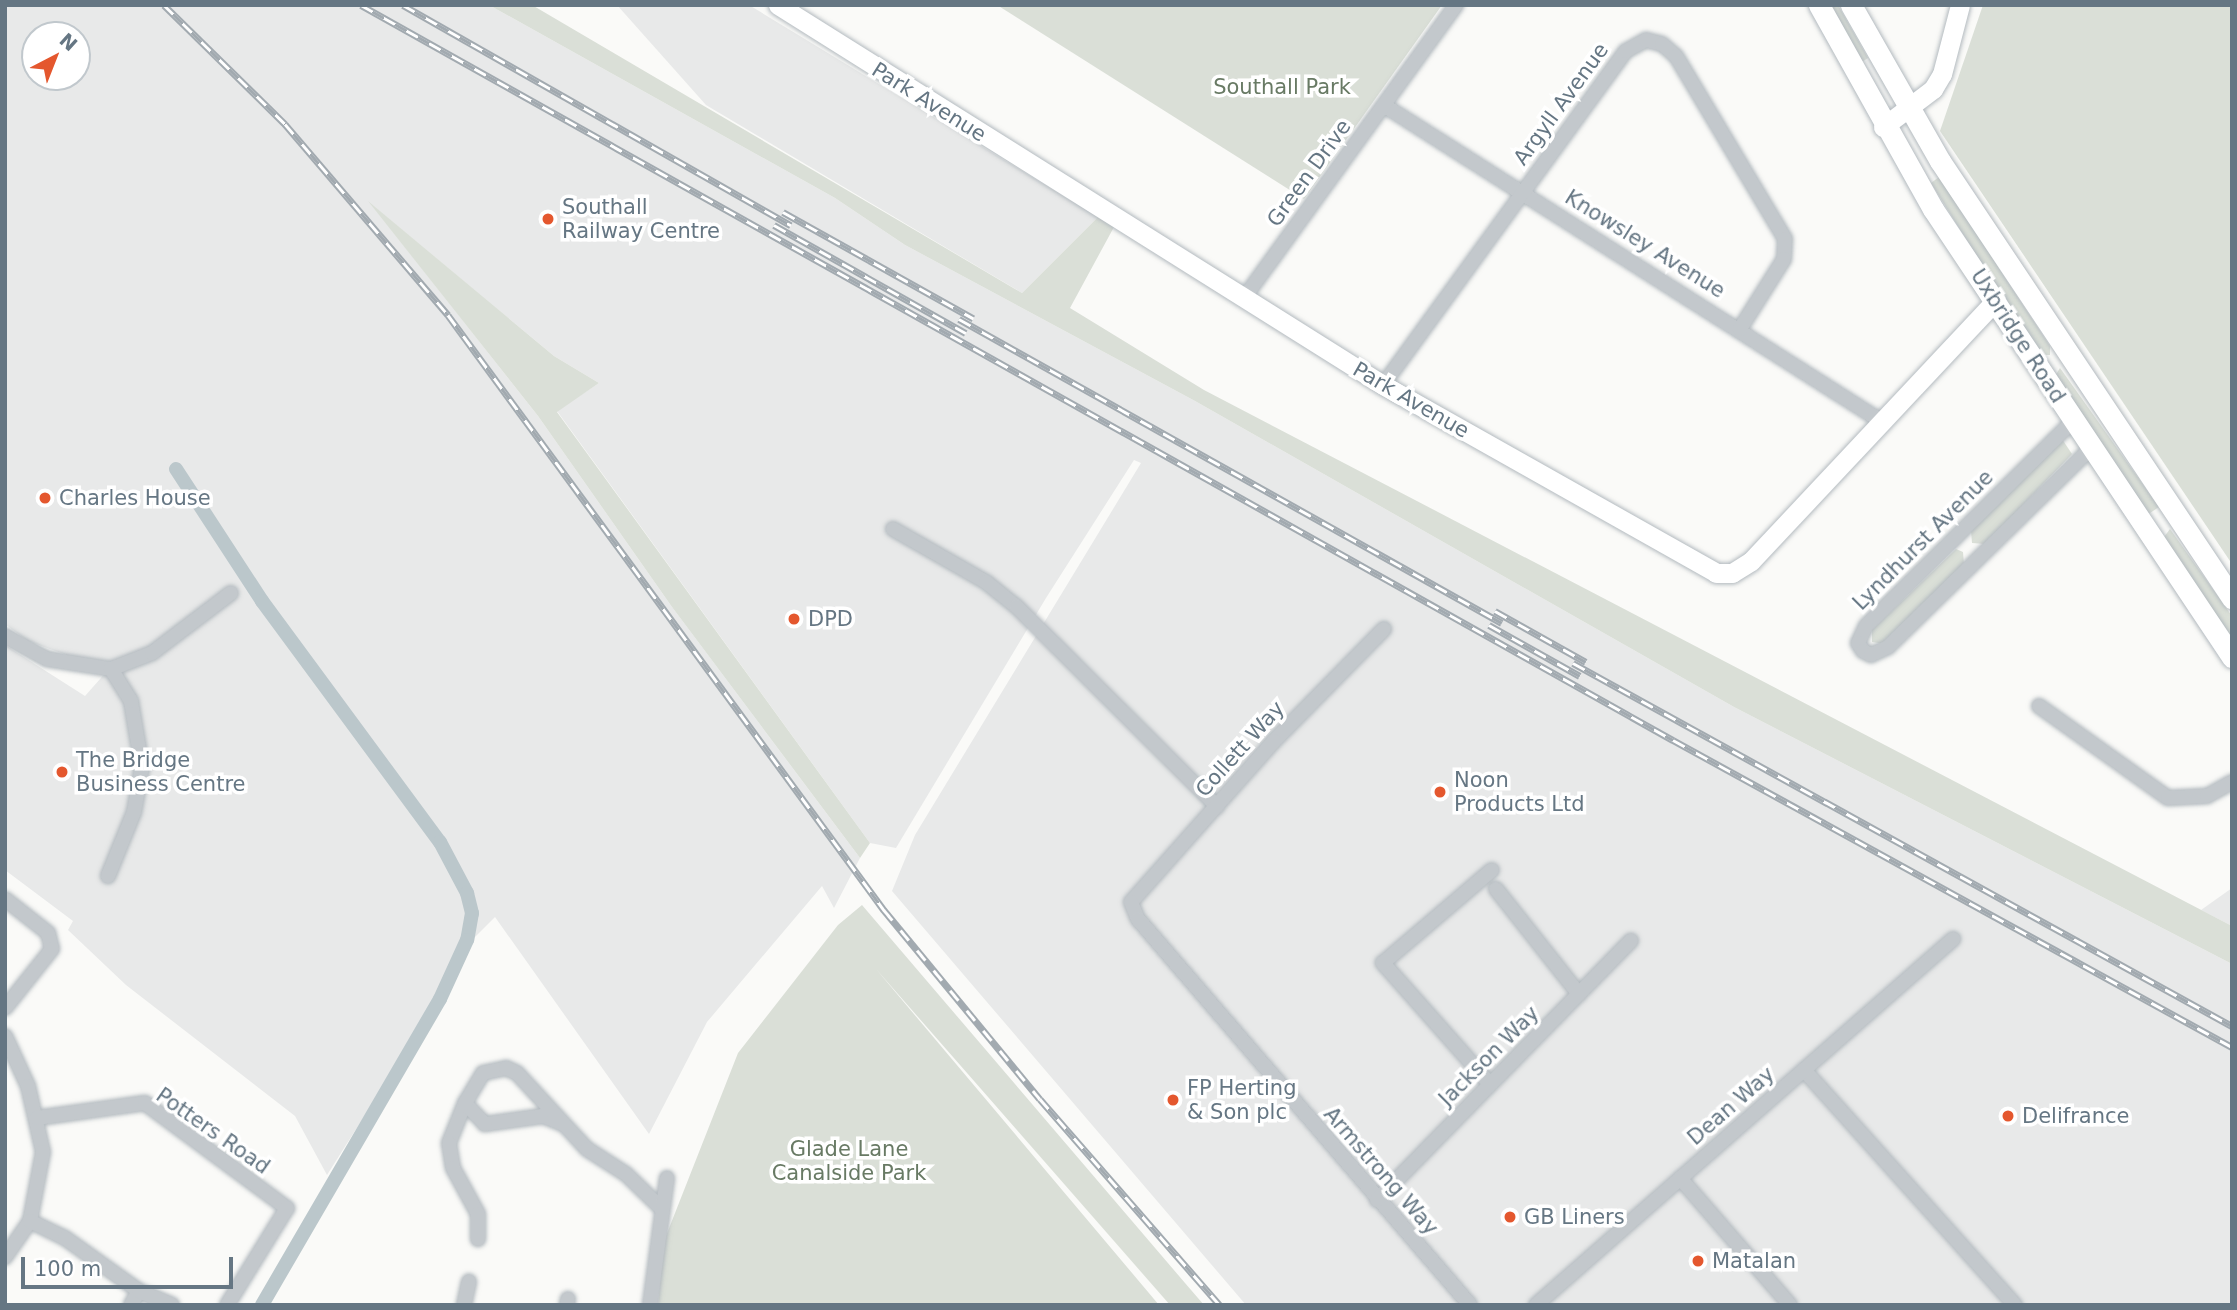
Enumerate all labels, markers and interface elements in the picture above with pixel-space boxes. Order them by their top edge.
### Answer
north arrow [21,21,91,91]
text: N [55,28,82,55]
street label: Argyll Avenue [1508,38,1614,170]
street label: Park Avenue [867,57,991,147]
park label: Southall Park [1213,74,1351,100]
street label: Green Drive [1262,115,1356,231]
street label: Knowsley Avenue [1560,185,1730,303]
place label: Southall Railway Centre [562,194,720,244]
marker: Southall Railway Centre [540,211,556,227]
street label: Uxbridge Road [1965,264,2071,408]
street label: Park Avenue [1348,357,1474,443]
street label: Lyndhurst Avenue [1848,465,1998,615]
place label: Charles House [59,485,211,511]
marker: Charles House [37,490,53,506]
place label: DPD [808,606,853,632]
marker: DPD [786,611,802,627]
street label: Collett Way [1191,696,1289,802]
place label: The Bridge Business Centre [76,747,245,797]
marker: The Bridge Business Centre [54,764,70,780]
place label: Noon Products Ltd [1454,767,1585,817]
marker: Noon Products Ltd [1432,784,1448,800]
street label: Jackson Way [1434,1001,1544,1111]
street label: Dean Way [1682,1062,1780,1150]
place label: FP Herting & Son plc [1187,1075,1296,1125]
street label: Potters Road [151,1083,275,1179]
marker: FP Herting & Son plc [1165,1092,1181,1108]
street label: Armstrong Way [1319,1102,1443,1240]
place label: Delifrance [2022,1103,2129,1129]
marker: Delifrance [2000,1108,2016,1124]
park label: Glade Lane Canalside Park [772,1136,926,1186]
place label: GB Liners [1524,1204,1625,1230]
marker: GB Liners [1502,1209,1518,1225]
scale bar [24,1244,236,1288]
place label: Matalan [1712,1248,1796,1274]
marker: Matalan [1690,1253,1706,1269]
text: 100 m [34,1257,101,1281]

